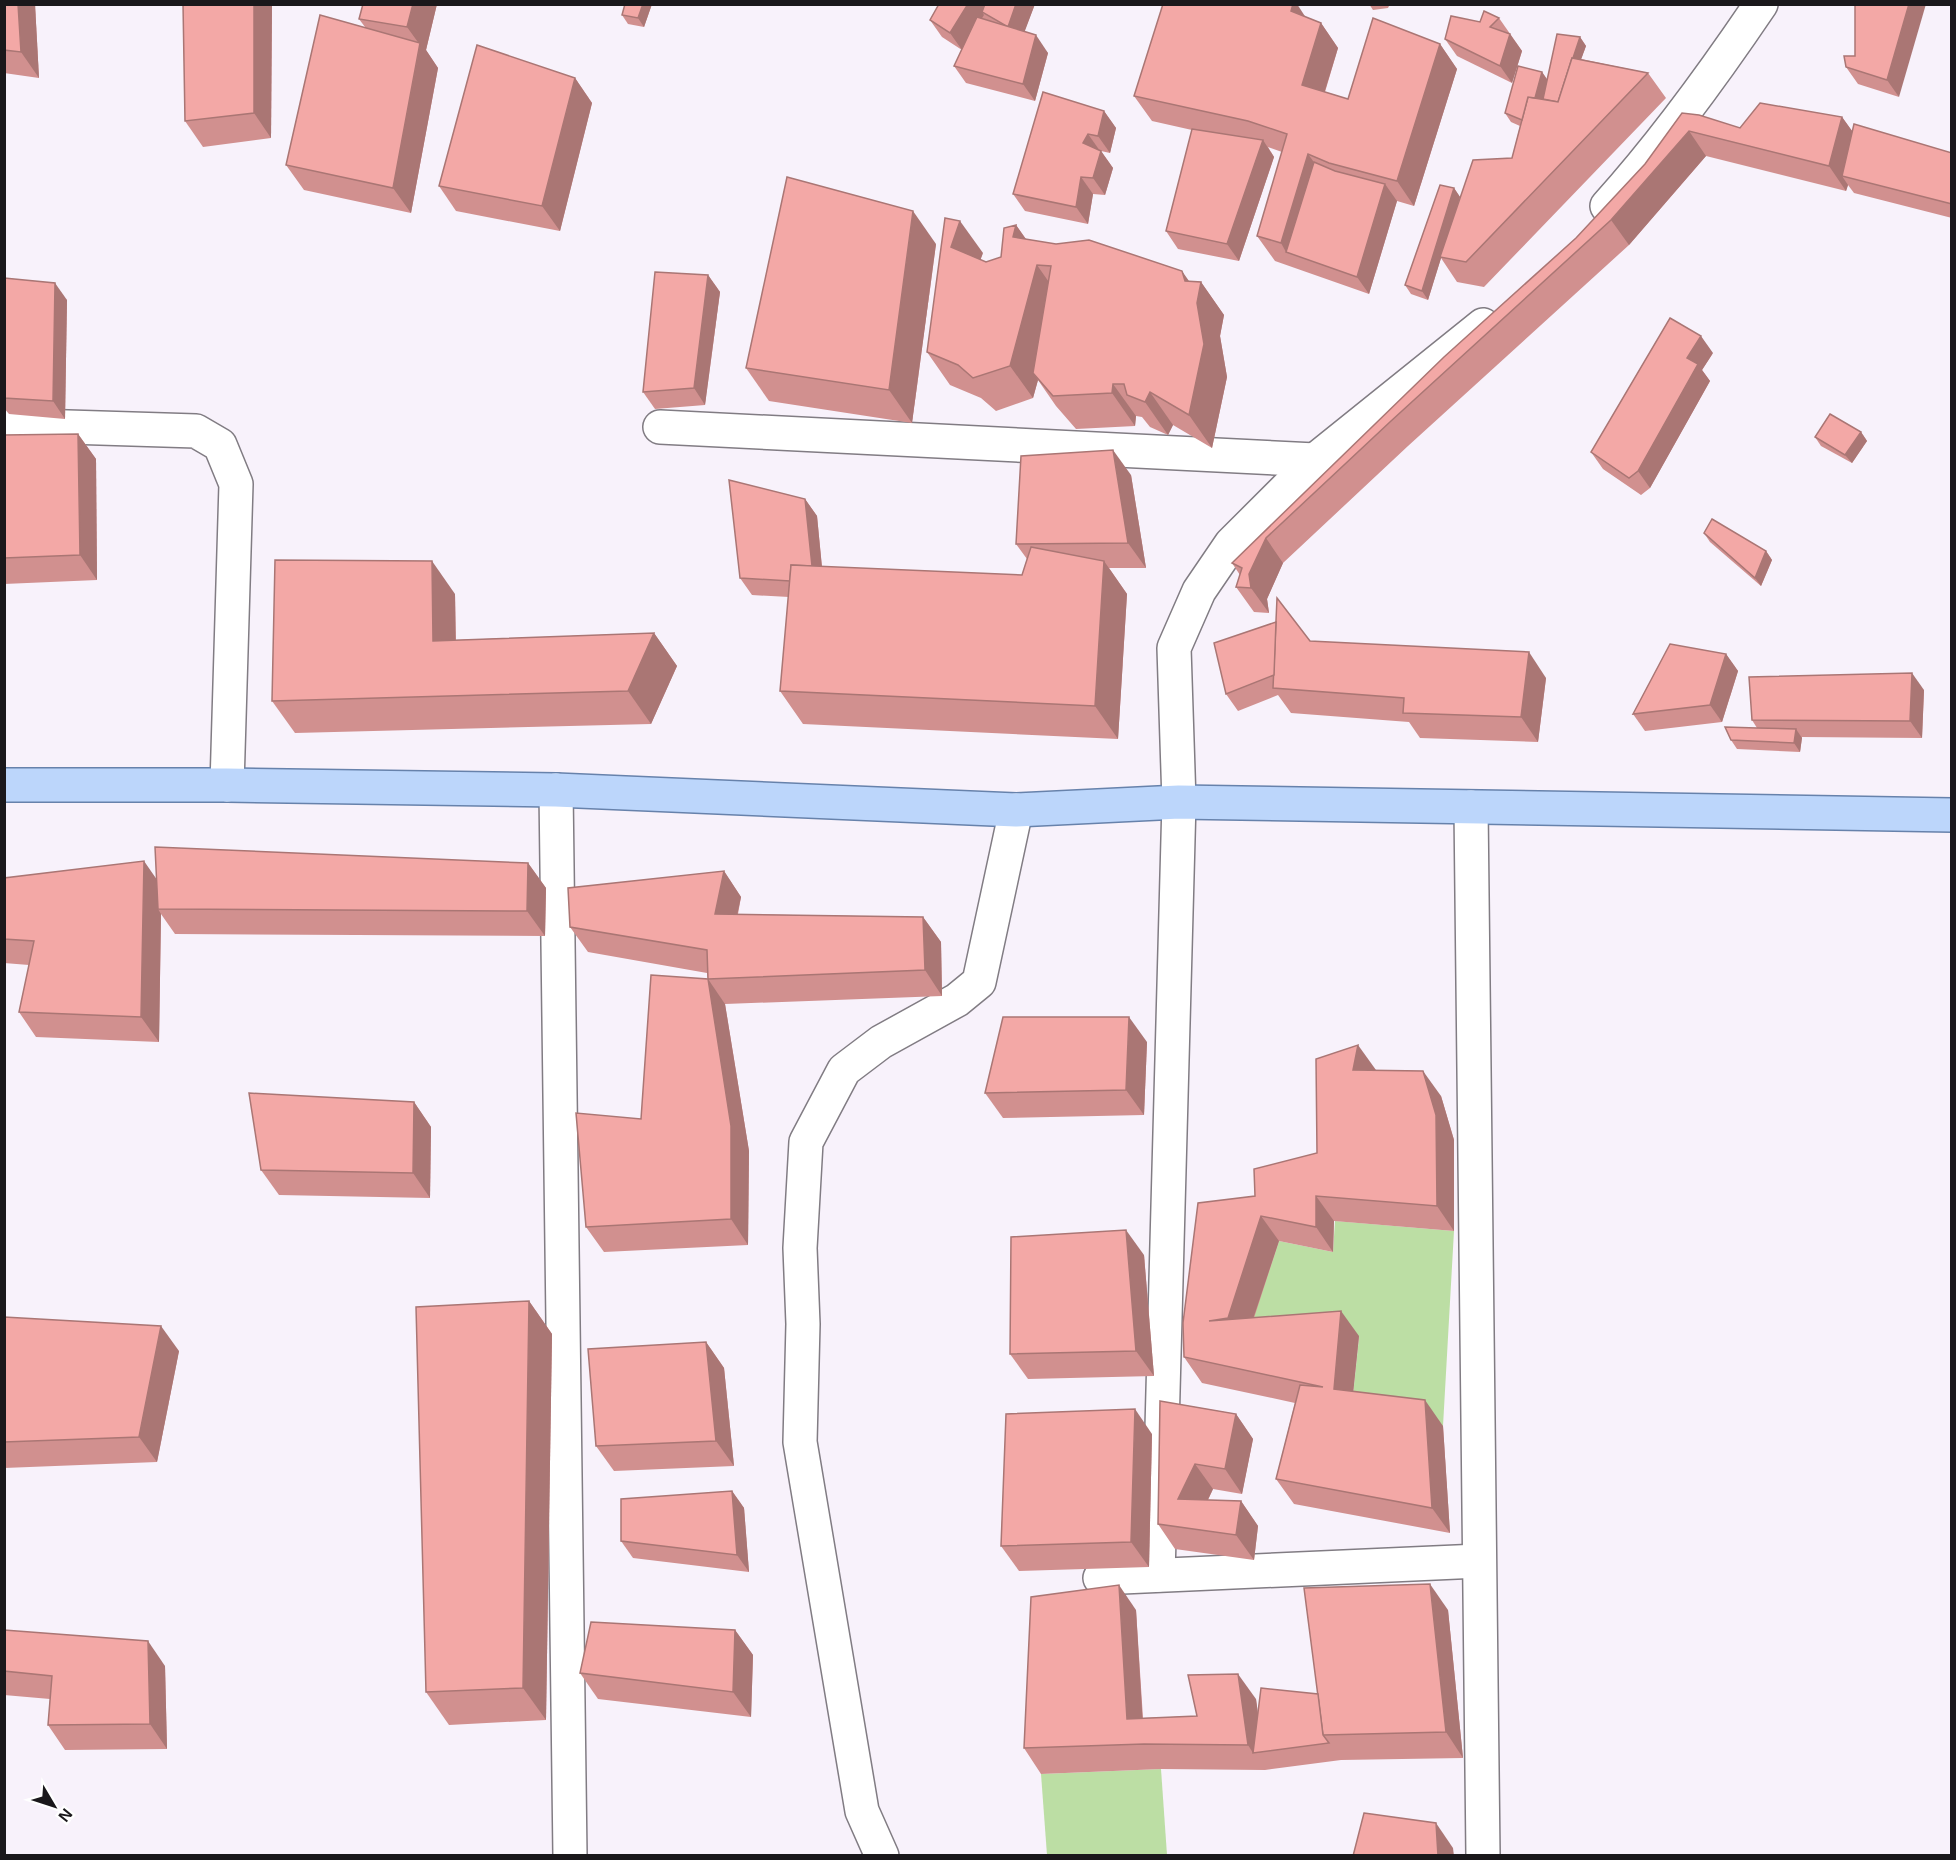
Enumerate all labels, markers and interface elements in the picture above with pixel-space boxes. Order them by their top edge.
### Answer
north arrow [24,1776,84,1836]
text: N [55,1805,76,1825]

